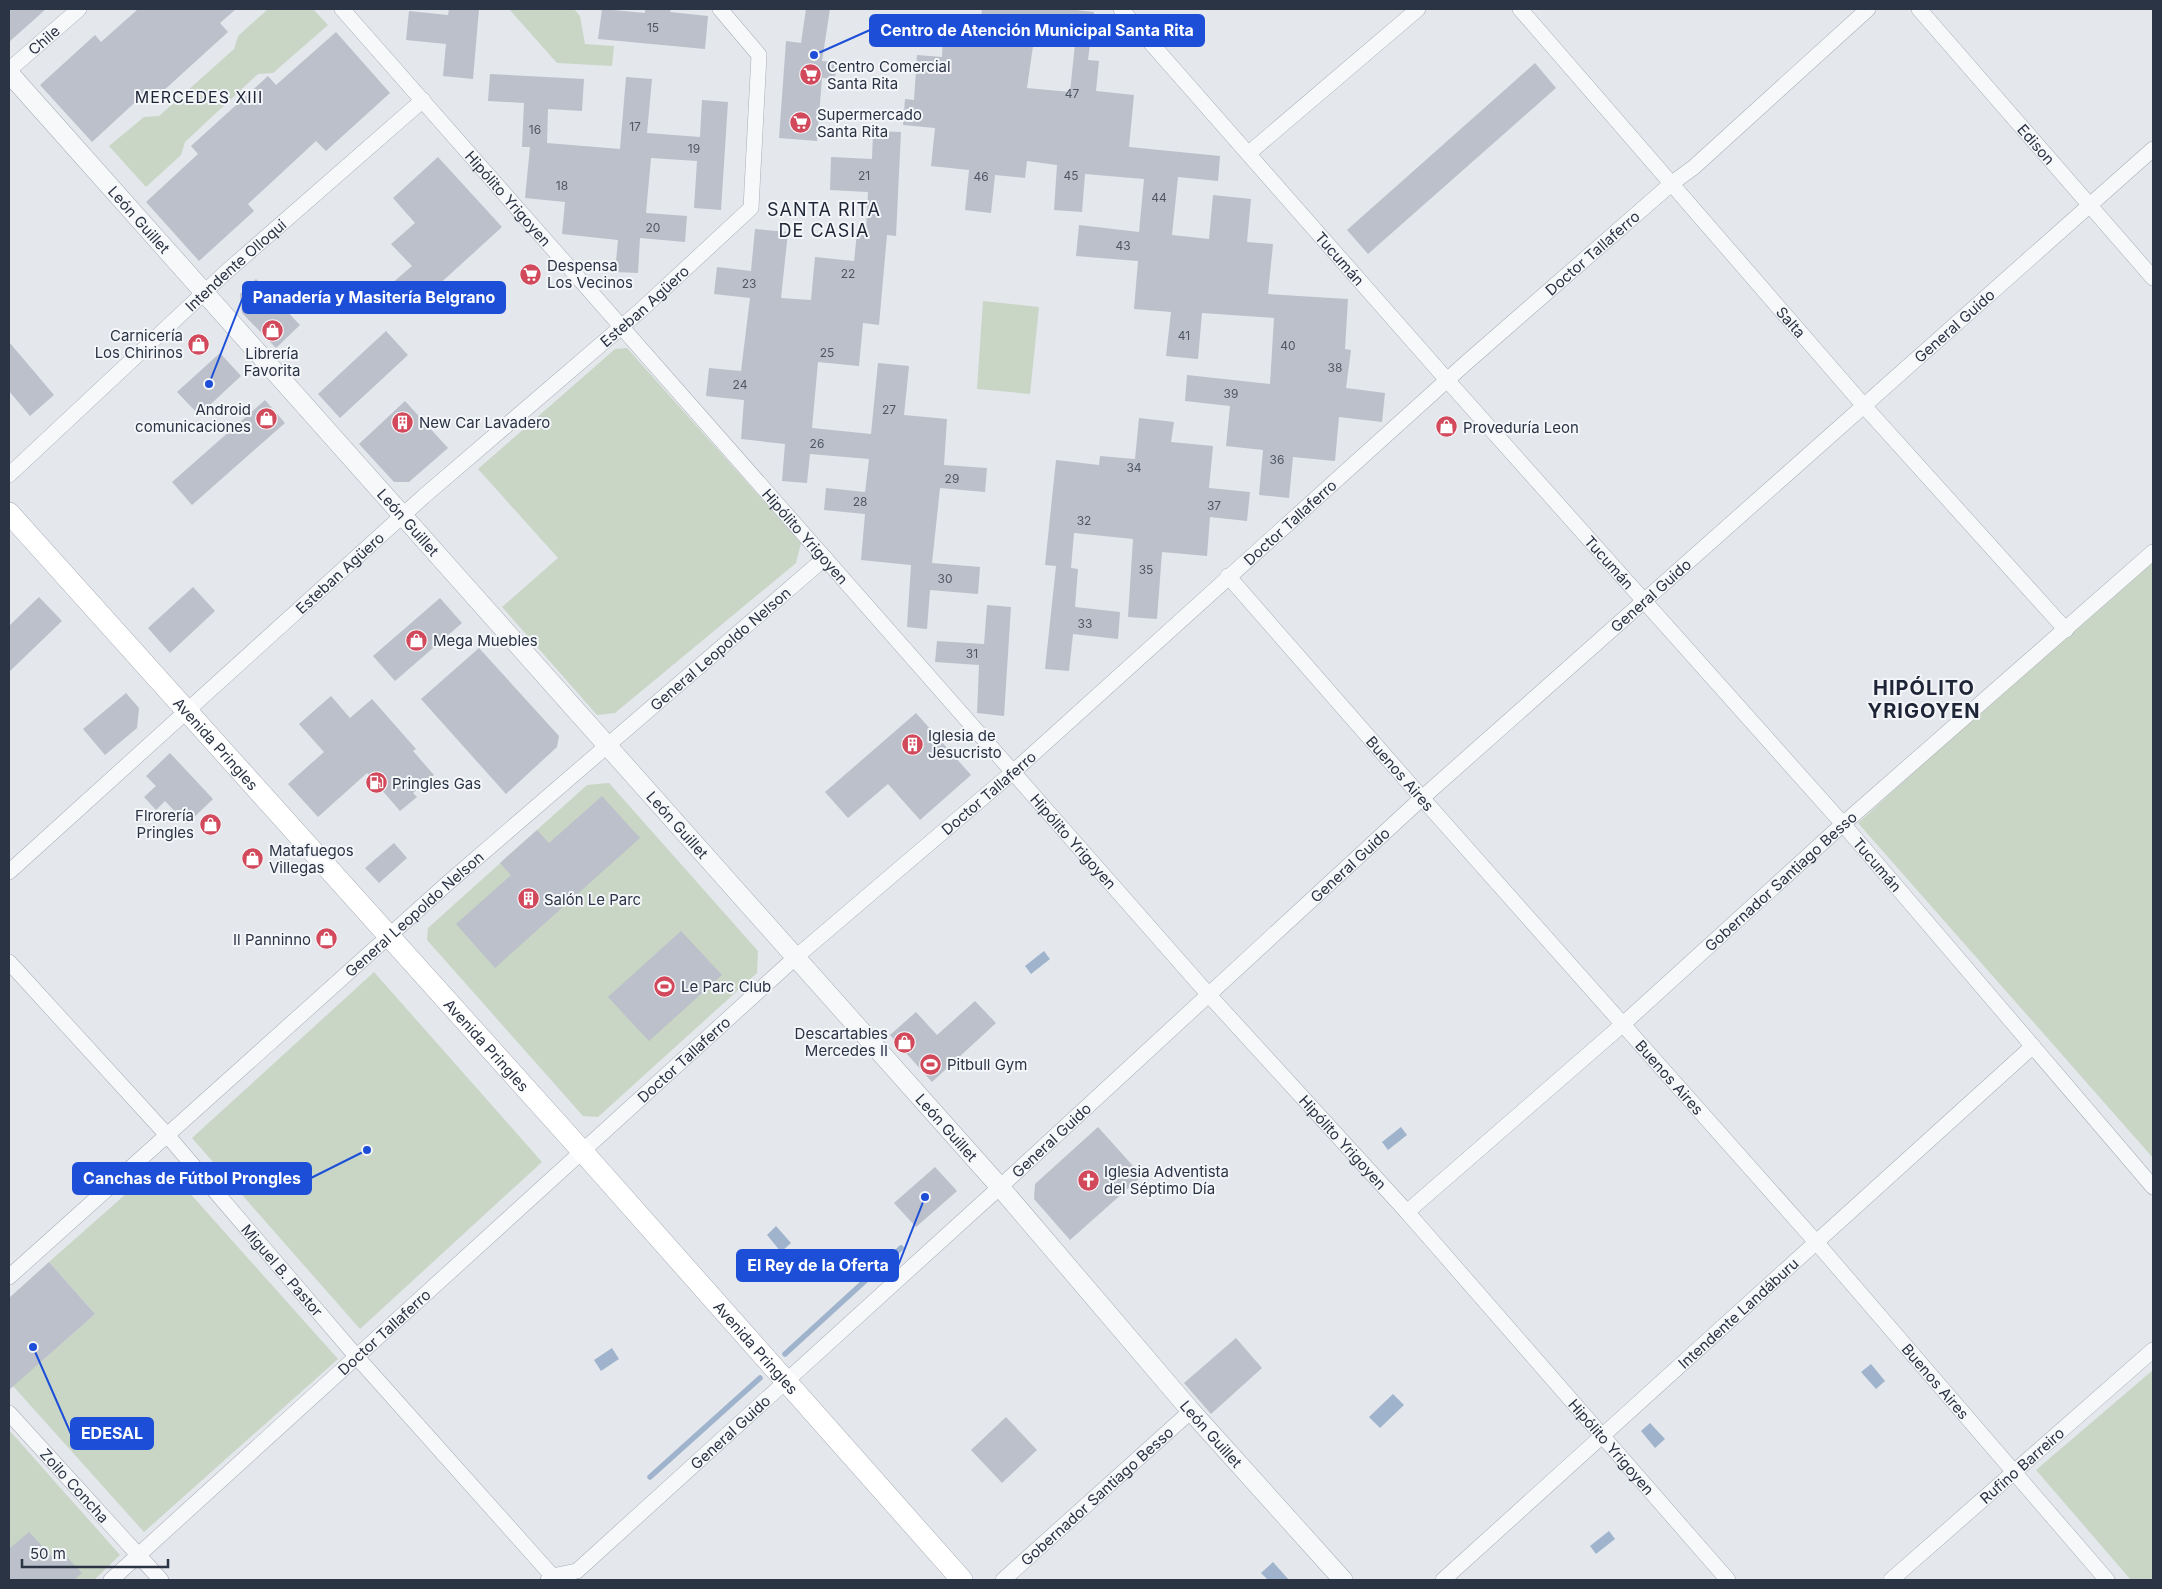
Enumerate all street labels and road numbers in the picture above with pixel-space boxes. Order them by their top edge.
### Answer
street label: Chile [24,21,63,59]
street label: Edison [2014,120,2059,168]
street label: Hipólito Yrigoyen [461,147,555,250]
street label: León Guillet [104,182,174,257]
street label: Doctor Tallaferro [1541,206,1643,299]
street label: Intendente Olloqui [181,215,290,315]
street label: Tucumán [1311,228,1369,289]
street label: Esteban Agüero [596,261,693,351]
street label: General Guido [1910,285,1998,366]
street label: Salta [1772,302,1810,341]
street label: Doctor Tallaferro [1239,475,1340,569]
street label: León Guillet [373,484,444,560]
street label: Hipólito Yrigoyen [758,484,853,588]
street label: Esteban Agüero [291,528,388,618]
street label: Tucumán [1581,531,1638,593]
street label: General Guido [1606,554,1695,636]
street label: General Leopoldo Nelson [646,583,794,714]
street label: Avenida Pringles [170,693,263,794]
street label: Buenos Aires [1362,732,1438,815]
street label: Doctor Tallaferro [937,747,1040,839]
street label: León Guillet [643,787,713,862]
street label: Hipólito Yrigoyen [1026,789,1121,893]
street label: Gobernador Santiago Besso [1700,807,1860,955]
street label: General Guido [1306,823,1393,906]
street label: Tucumán [1849,833,1906,895]
street label: General Leopoldo Nelson [341,847,487,981]
street label: Avenida Pringles [440,995,533,1095]
street label: Doctor Tallaferro [633,1012,734,1106]
street label: Buenos Aires [1632,1036,1708,1119]
street label: León Guillet [912,1090,982,1165]
street label: Hipólito Yrigoyen [1295,1091,1391,1193]
street label: General Guido [1007,1099,1095,1181]
street label: Miguel B. Pastor [238,1220,328,1320]
street label: Intendente Landáburu [1674,1254,1802,1372]
street label: Doctor Tallaferro [334,1285,434,1379]
street label: Avenida Pringles [710,1297,802,1398]
street label: Buenos Aires [1898,1339,1974,1423]
street label: General Guido [686,1391,774,1473]
street label: Hipólito Yrigoyen [1565,1395,1659,1498]
street label: León Guillet [1176,1396,1247,1471]
street label: Gobernador Santiago Besso [1016,1422,1177,1569]
street label: Rufino Barreiro [1976,1423,2068,1507]
street label: Zoilo Concha [36,1444,114,1527]

